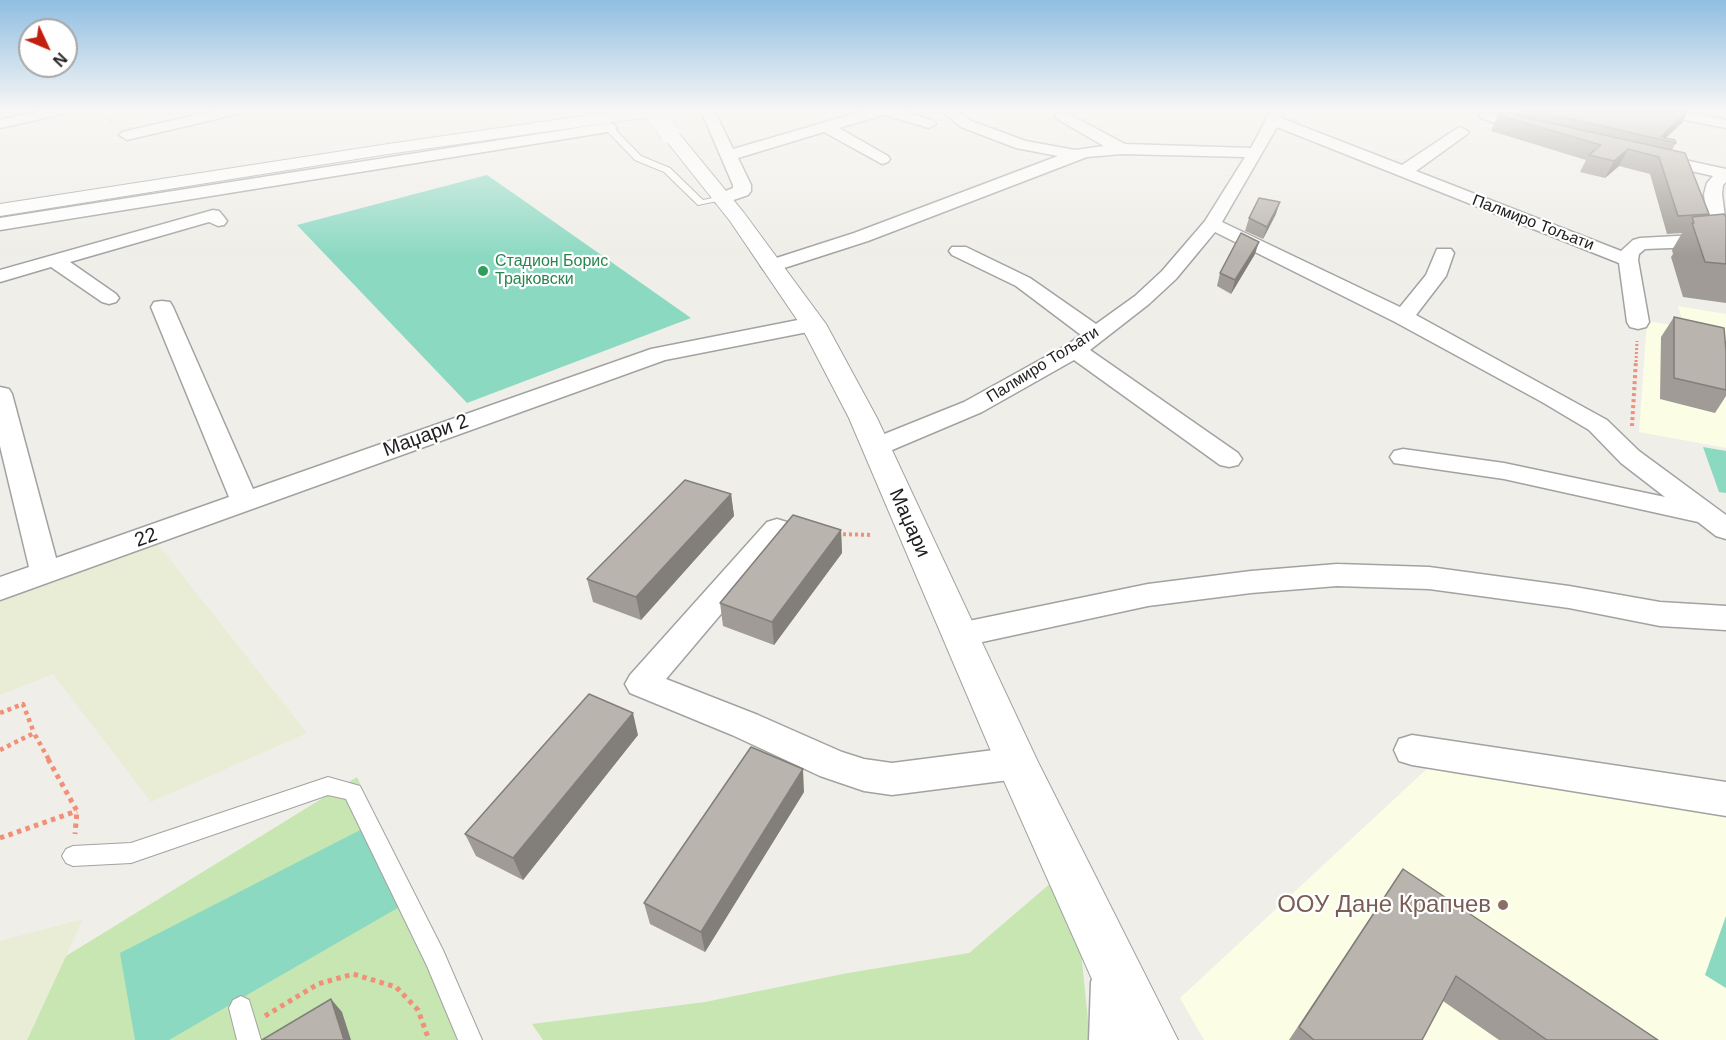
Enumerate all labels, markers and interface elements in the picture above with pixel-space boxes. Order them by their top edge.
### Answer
north arrow [18,18,78,78]
text: N [50,49,70,70]
street label: Палмиро Тољати [1470,191,1596,255]
place label: Стадион Борис Трајковски [495,252,608,290]
marker: Стадион Борис Трајковски [476,264,490,278]
street label: Палмиро Тољати [983,323,1103,407]
street label: Маџари 2 [380,409,472,463]
street label: Маџари [883,485,935,561]
street label: 22 [131,523,161,553]
place label: ООУ Дане Крапчев [1277,891,1491,919]
marker: ООУ Дане Крапчев [1496,898,1510,912]

